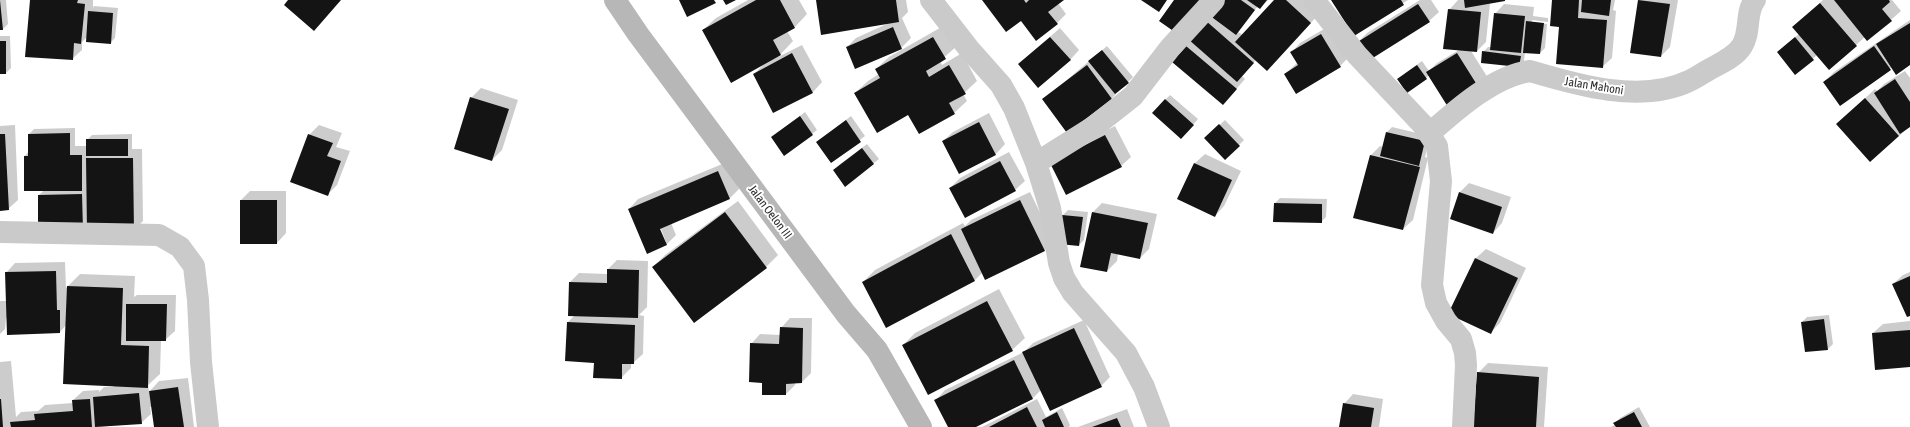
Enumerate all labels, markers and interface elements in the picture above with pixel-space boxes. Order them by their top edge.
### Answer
street label: Jalan Mahoni [1564,74,1624,98]
street label: Jalan Oelon III [745,182,795,242]

